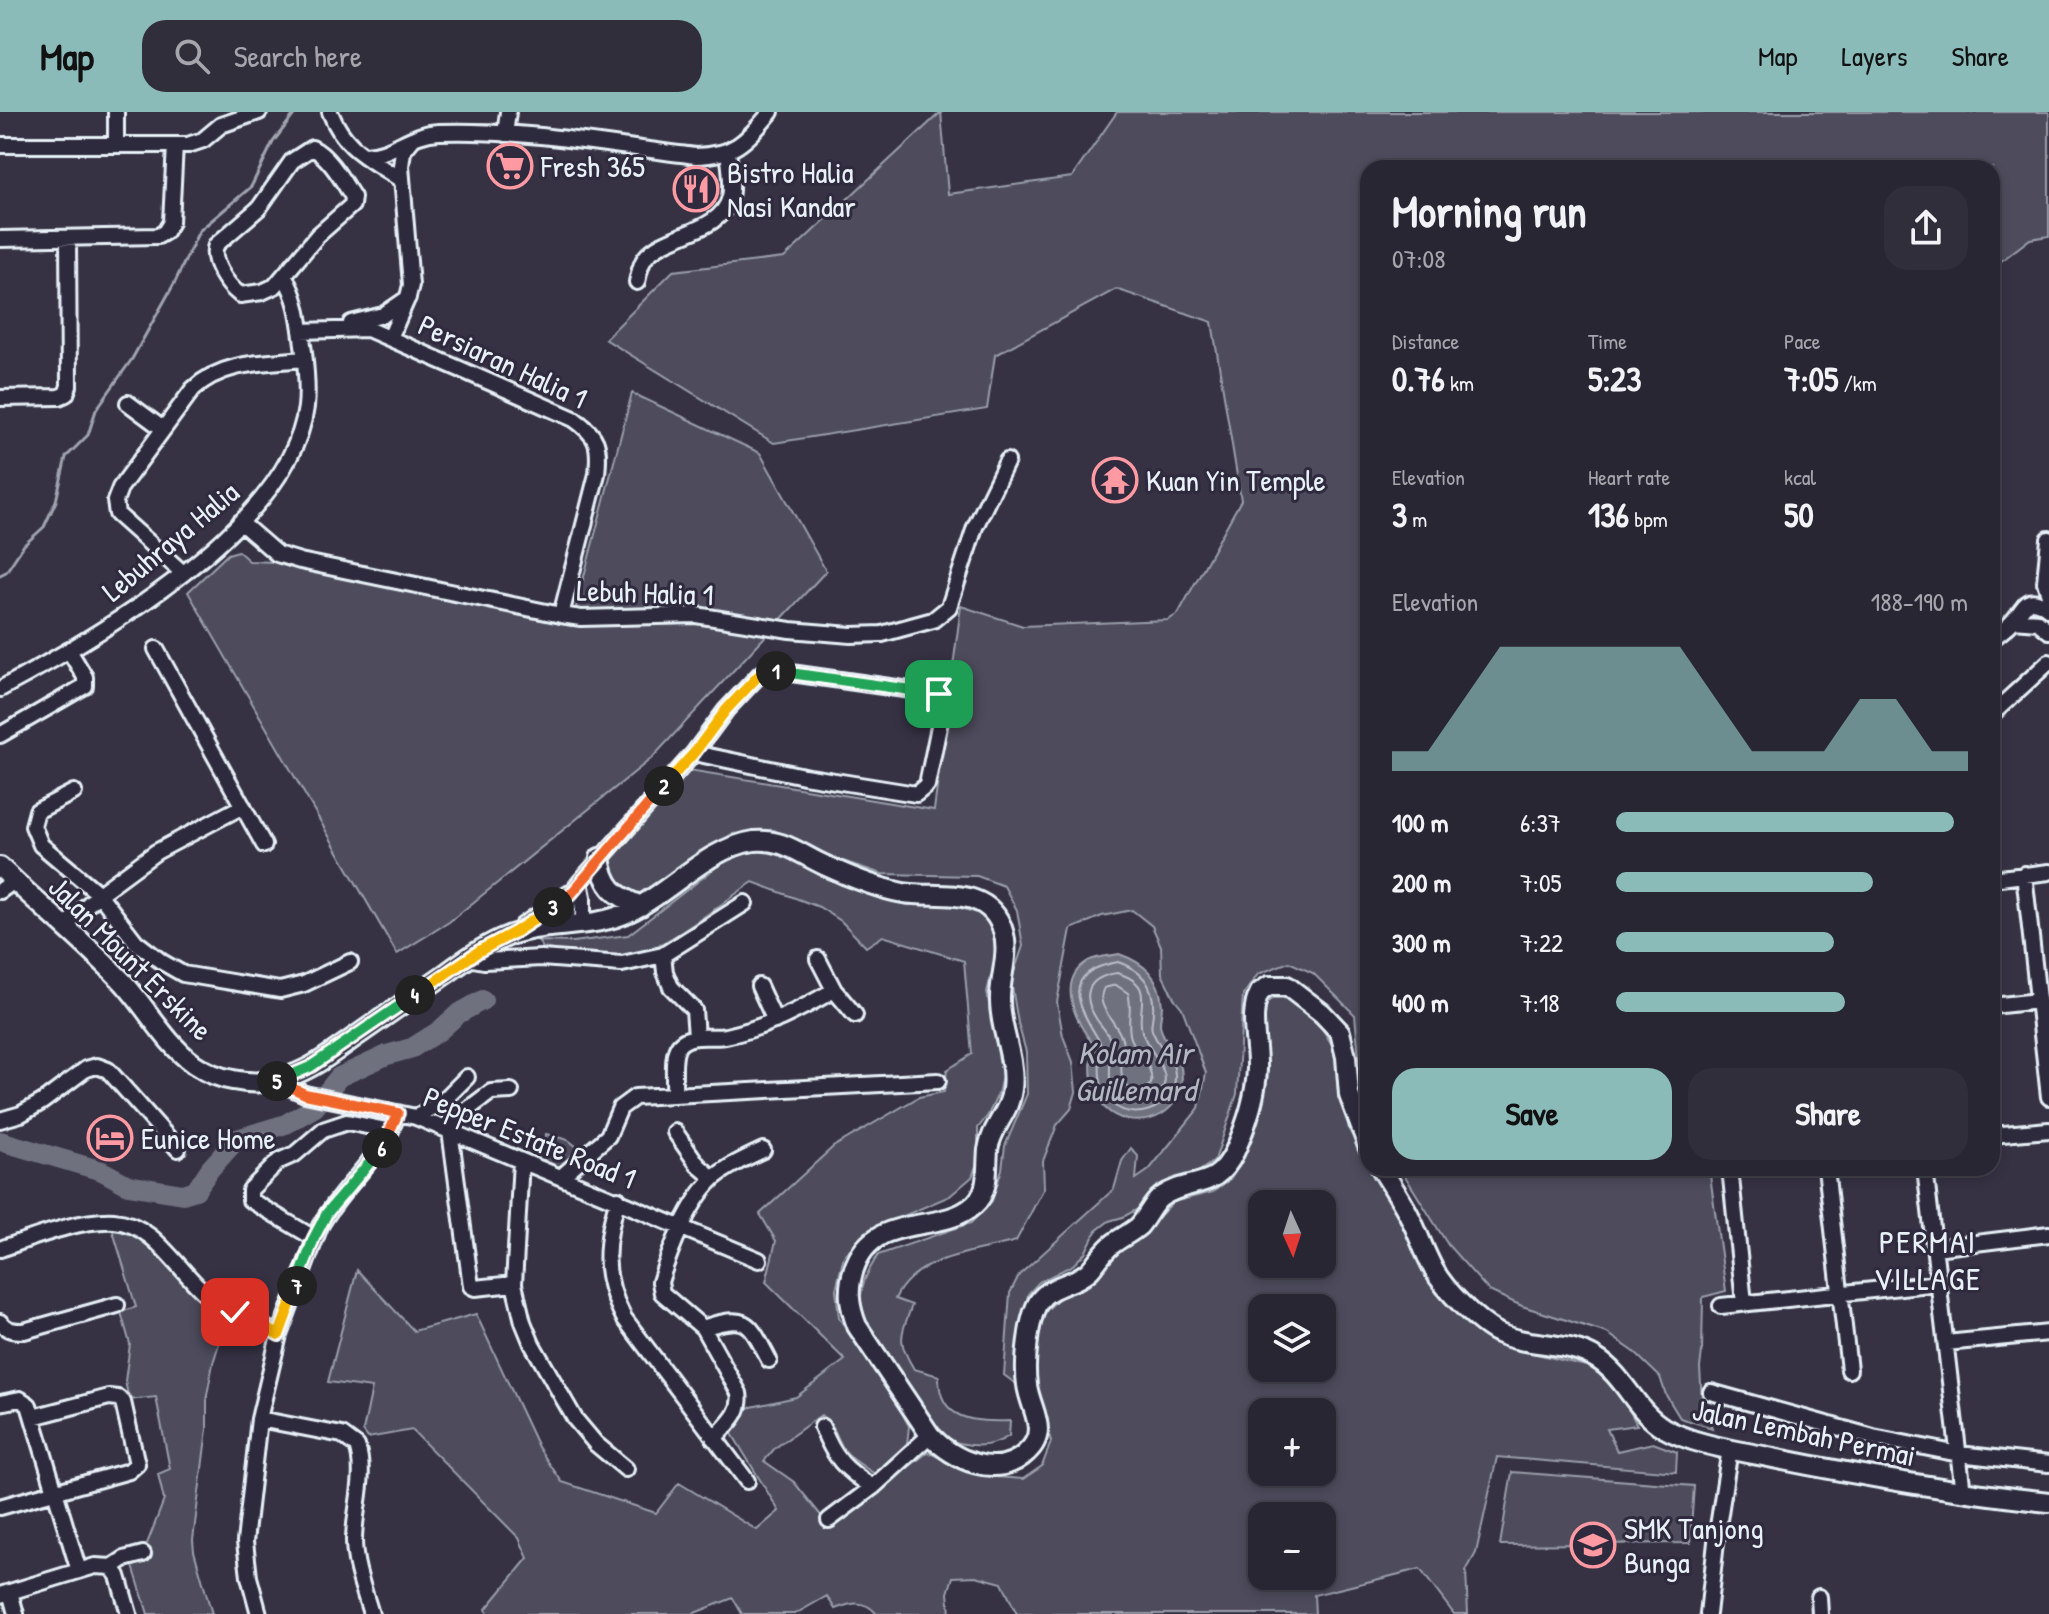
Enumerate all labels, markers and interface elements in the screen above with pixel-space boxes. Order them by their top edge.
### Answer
search box [142,20,702,92]
text: Map [40,30,94,82]
icon: search [170,34,214,78]
text: Search here [234,36,362,76]
text: Map [1758,37,1798,75]
text: Layers [1842,37,1907,75]
text: Share [1951,37,2009,75]
supermarket icon: Fresh 365 [486,142,534,190]
place label: Fresh 365 [540,146,645,186]
place label: Bistro Halia Nasi Kandar [727,152,856,226]
restaurant icon: Bistro Halia Nasi Kandar [672,165,720,213]
text: Morning run [1392,181,1587,241]
button: share [1884,186,1968,270]
text: 07:08 [1392,241,1445,276]
street label: Persiaran Halia 1 [412,304,594,418]
text: Distance [1392,326,1459,356]
text: Time [1588,326,1627,356]
text: Pace [1784,326,1821,356]
text: 0.76 [1392,356,1445,402]
text: 5:23 [1588,356,1641,402]
text: 7:05 [1784,356,1838,402]
text: km [1445,368,1474,398]
text: /km [1838,368,1877,398]
temple icon: Kuan Yin Temple [1091,456,1139,504]
place label: Kuan Yin Temple [1146,460,1326,500]
text: Elevation [1392,462,1465,492]
text: Heart rate [1588,462,1670,492]
text: kcal [1784,462,1816,492]
street label: Lebuhraya Halia [93,472,247,610]
text: 3 [1392,492,1407,538]
text: 136 [1588,492,1629,538]
text: 50 [1784,492,1814,538]
text: m [1407,504,1427,534]
text: bpm [1629,504,1668,534]
street label: Lebuh Halia 1 [576,570,714,614]
text: Elevation [1392,584,1478,619]
text: 188–190 m [1871,584,1968,619]
pin: 1 [756,651,796,691]
text: 1 [772,656,780,686]
pin [905,660,973,728]
icon: arrive [917,672,961,716]
pin: 2 [644,766,684,806]
text: 2 [659,771,669,801]
text: 100 m [1392,805,1448,840]
text: 6:37 [1520,805,1561,840]
text: 200 m [1392,865,1451,900]
text: 7:05 [1520,865,1562,900]
street label: Jalan Mount Erskine [40,867,222,1049]
pin: 3 [533,887,573,927]
text: 3 [548,892,558,922]
text: 300 m [1392,925,1451,960]
text: 7:22 [1520,925,1563,960]
pin: 4 [395,975,435,1015]
text: 4 [411,980,419,1010]
text: 400 m [1392,985,1449,1020]
text: 7:18 [1520,985,1560,1020]
water label: Kolam Air Guillemard [1075,1031,1200,1111]
pin: 5 [257,1061,297,1101]
text: 5 [272,1066,282,1096]
button: Save [1392,1068,1672,1160]
button: Share [1688,1068,1968,1160]
street label: Pepper Estate Road 1 [418,1076,642,1198]
hotel icon: Eunice Home [86,1114,134,1162]
place label: Eunice Home [141,1118,276,1158]
pin: 6 [362,1128,402,1168]
text: 6 [378,1133,386,1163]
north arrow [1248,1190,1336,1278]
map controls [1248,1190,1336,1590]
district label: PERMAI VILLAGE [1874,1220,1982,1300]
pin: 7 [277,1266,317,1306]
text: 7 [292,1271,302,1301]
pin [201,1278,269,1346]
icon: check [213,1290,257,1334]
button: layers [1248,1294,1336,1382]
street label: Jalan Lembah Permai [1689,1389,1919,1475]
button: + [1248,1398,1336,1486]
button: − [1248,1502,1336,1590]
place label: SMK Tanjong Bunga [1624,1508,1764,1582]
school or university icon: SMK Tanjong Bunga [1569,1521,1617,1569]

